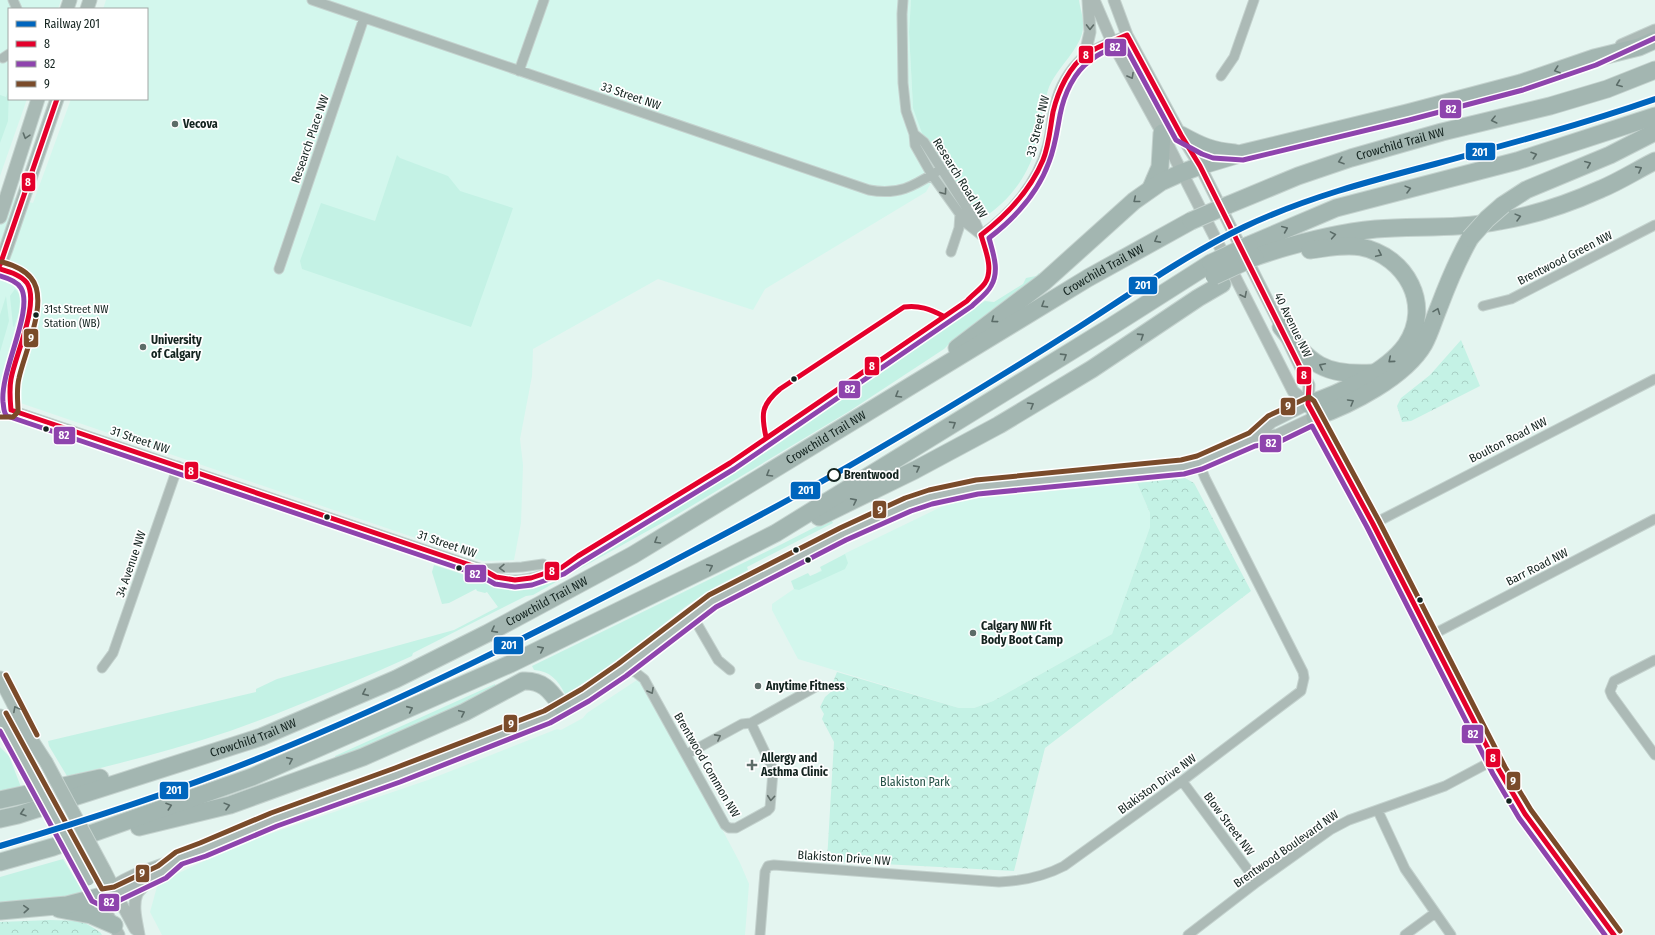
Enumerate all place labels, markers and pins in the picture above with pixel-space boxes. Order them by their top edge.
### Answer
place label: Vecova [182,117,218,131]
marker: Vecova [170,119,180,129]
place label: 31st Street NW Station (WB) [44,303,108,330]
marker: 31st Street NW Station (WB) [31,310,41,320]
place label: University of Calgary [151,333,202,361]
marker: University of Calgary [138,342,148,352]
unlabelled marker [789,374,799,384]
unlabelled marker [41,424,51,434]
marker: Brentwood [827,468,841,482]
place label: Brentwood [844,468,899,482]
unlabelled marker [322,512,332,522]
unlabelled marker [791,545,801,555]
unlabelled marker [803,555,813,565]
unlabelled marker [454,563,464,573]
unlabelled marker [1415,595,1425,605]
place label: Calgary NW Fit Body Boot Camp [981,619,1063,647]
marker: Calgary NW Fit Body Boot Camp [968,628,978,638]
place label: Anytime Fitness [765,679,845,693]
marker: Anytime Fitness [753,681,763,691]
place label: Allergy and Asthma Clinic [760,751,829,779]
marker: Allergy and Asthma Clinic [746,759,758,771]
unlabelled marker [1504,796,1514,806]

